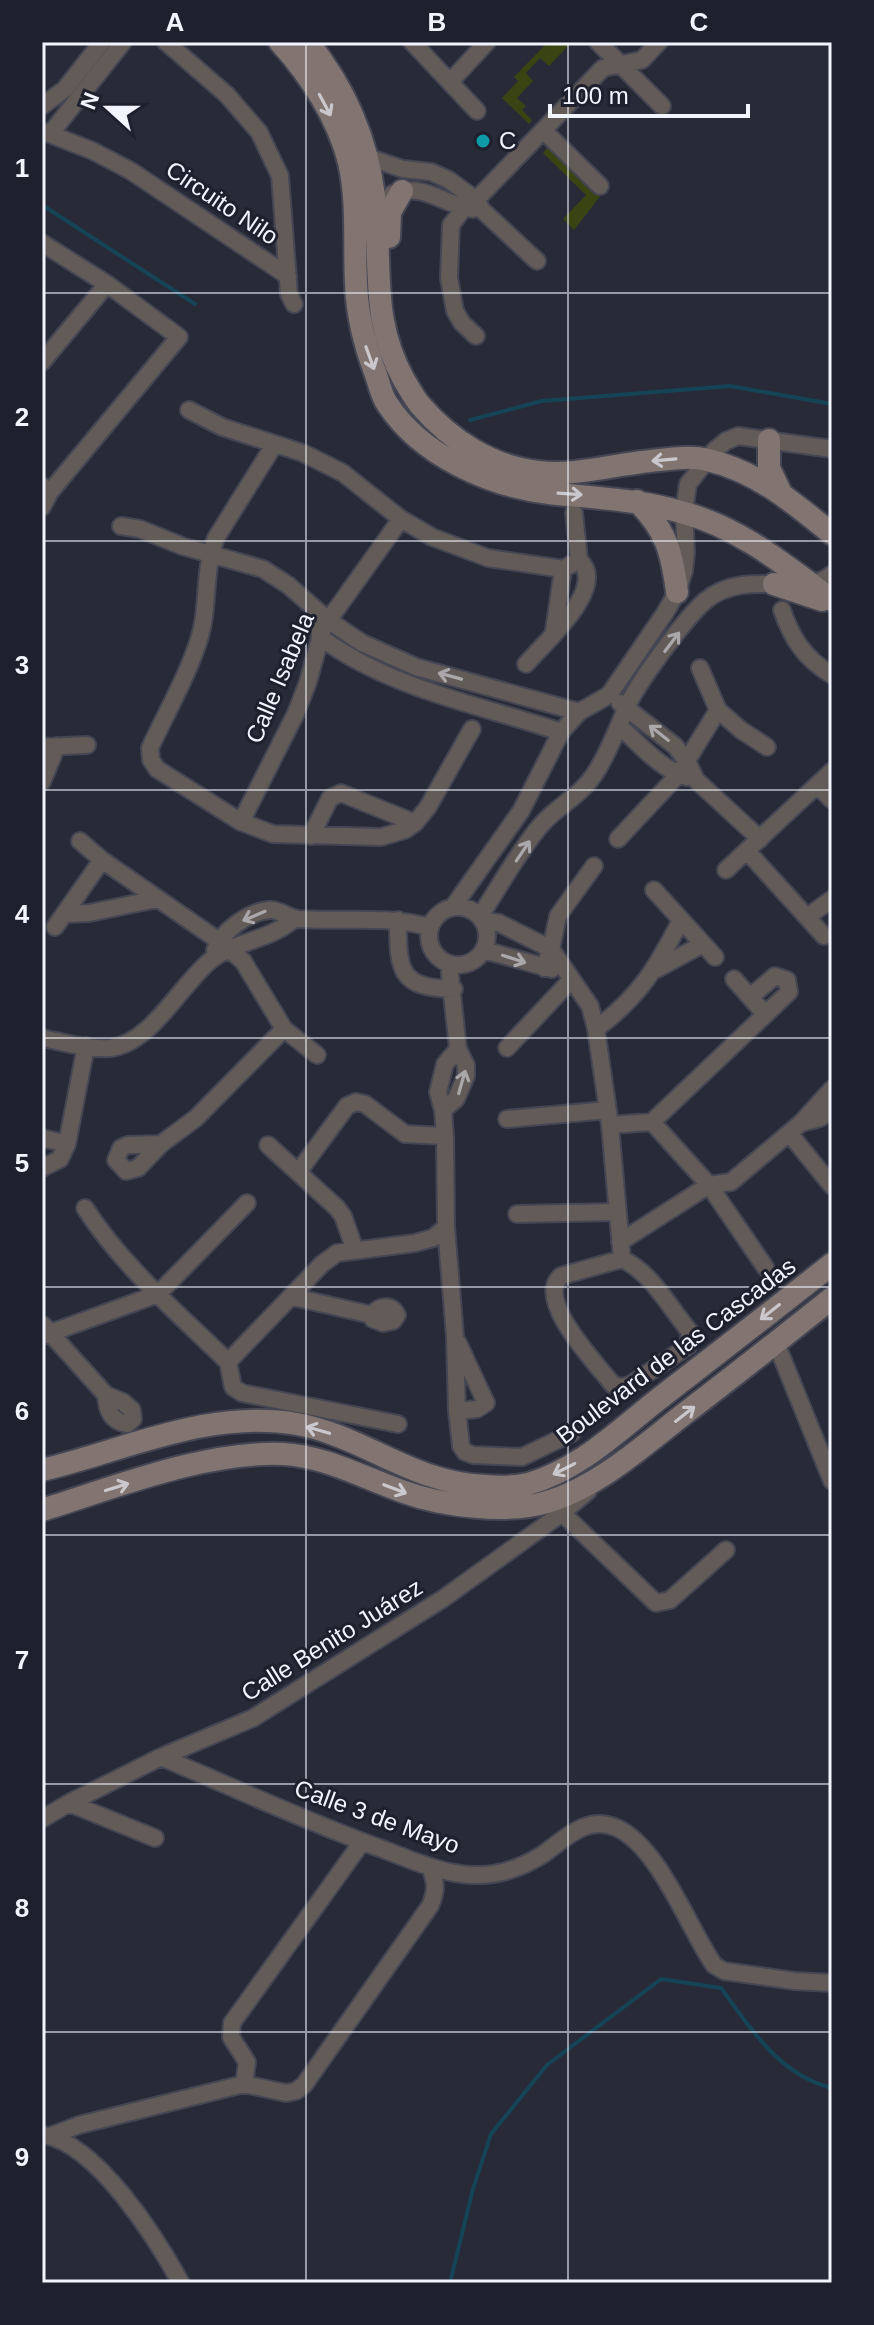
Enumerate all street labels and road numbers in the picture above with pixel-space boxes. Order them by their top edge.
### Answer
street label: Circuito Nilo [161,155,283,250]
street label: Calle Isabela [240,608,319,747]
street label: Boulevard de las Cascadas [551,1252,800,1449]
street label: Calle Benito Juárez [236,1573,427,1706]
street label: Calle 3 de Mayo [291,1774,463,1859]

